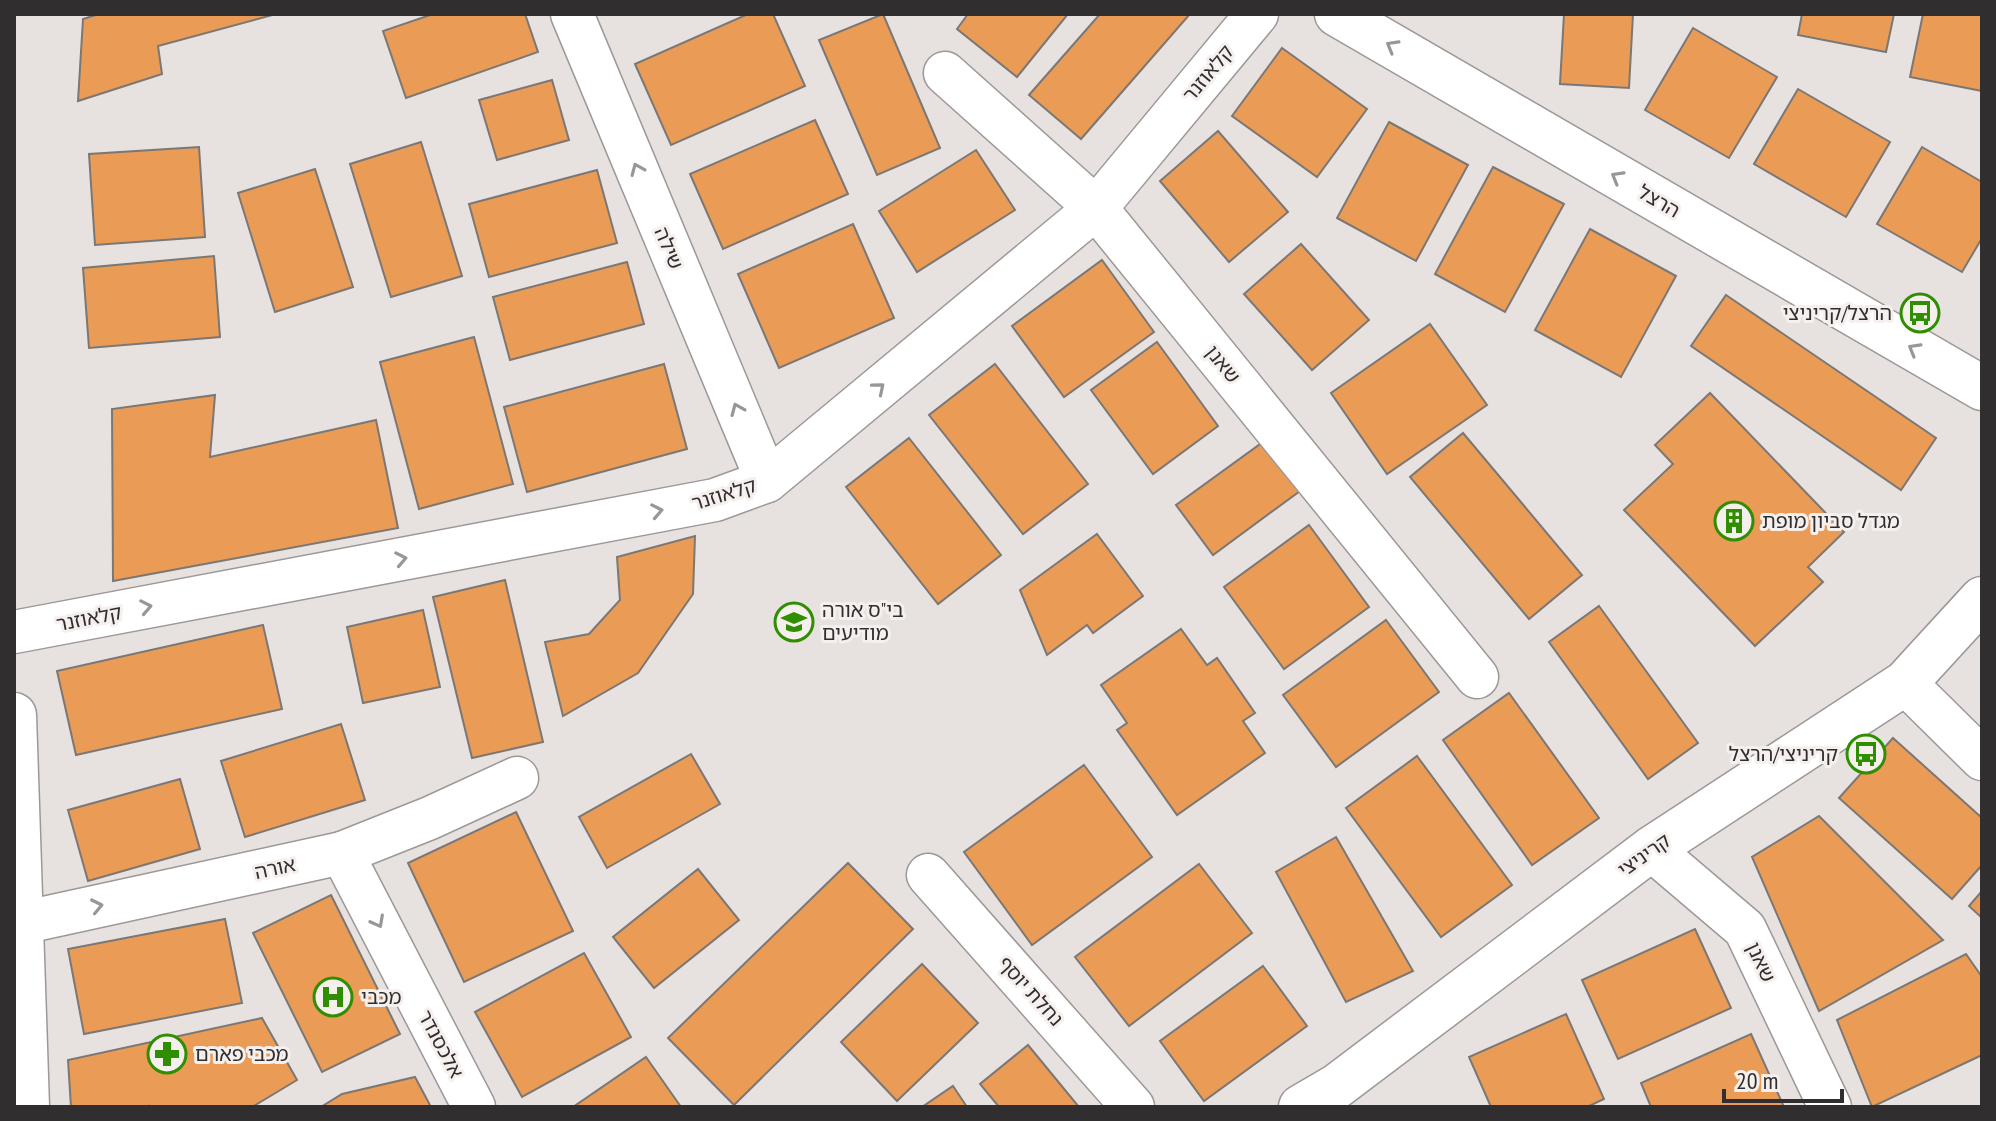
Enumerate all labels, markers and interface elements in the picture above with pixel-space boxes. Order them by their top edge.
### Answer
street label: קלאוזנר [1177,39,1239,107]
one-way arrow [1386,40,1401,56]
one-way arrow [630,163,646,177]
one-way arrow [1611,171,1626,187]
street label: הרצל [1633,179,1685,223]
street label: שילה [649,223,689,273]
bus stop icon: הרצל/קריניצי [1899,292,1941,334]
place label: הרצל/קריניצי [1783,300,1892,326]
street label: שאנן [1200,340,1246,388]
one-way arrow [1909,343,1923,359]
one-way arrow [870,383,884,398]
one-way arrow [730,403,746,417]
street label: קלאוזנר [689,472,759,516]
building icon: מגדל סביון מופת [1713,500,1755,542]
one-way arrow [650,504,664,521]
place label: מגדל סביון מופת [1762,508,1900,534]
one-way arrow [394,552,408,569]
place label: בי"ס אורה מודיעים [822,597,904,646]
street label: קלאוזנר [54,599,124,637]
one-way arrow [139,600,152,617]
school or university icon: בי"ס אורה מודיעים [773,601,815,643]
bus stop icon: קריניצי/הרצל [1845,733,1887,775]
place label: קריניצי/הרצל [1729,741,1838,767]
street label: קריניצי [1612,828,1676,882]
street label: אורה [252,851,298,885]
one-way arrow [90,898,103,915]
one-way arrow [369,914,384,929]
street label: שאנן [1740,938,1782,986]
street label: נחלת יוסף [993,951,1069,1031]
hospital icon: מכבי [312,976,354,1018]
place label: מכבי [361,984,401,1010]
street label: אלכסנדר [412,1005,470,1083]
pharmacy icon: מכבי פארם [146,1033,188,1075]
place label: מכבי פארם [195,1041,288,1067]
scale bar [1724,1053,1842,1103]
text: 20 m [1736,1065,1778,1096]

